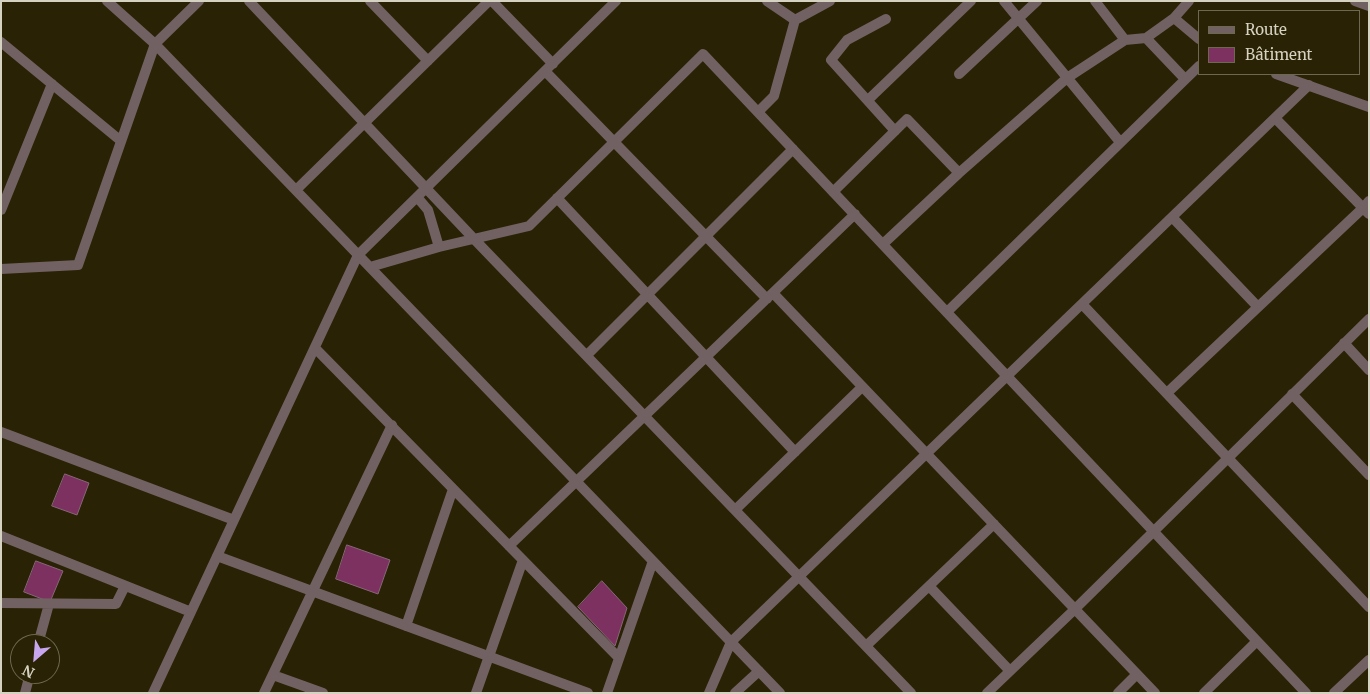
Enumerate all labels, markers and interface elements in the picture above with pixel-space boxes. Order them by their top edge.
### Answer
legend [1198,10,1360,75]
text: Route [1245,20,1287,39]
text: Bâtiment [1245,45,1312,64]
north arrow [10,634,60,684]
text: N [20,661,38,682]

